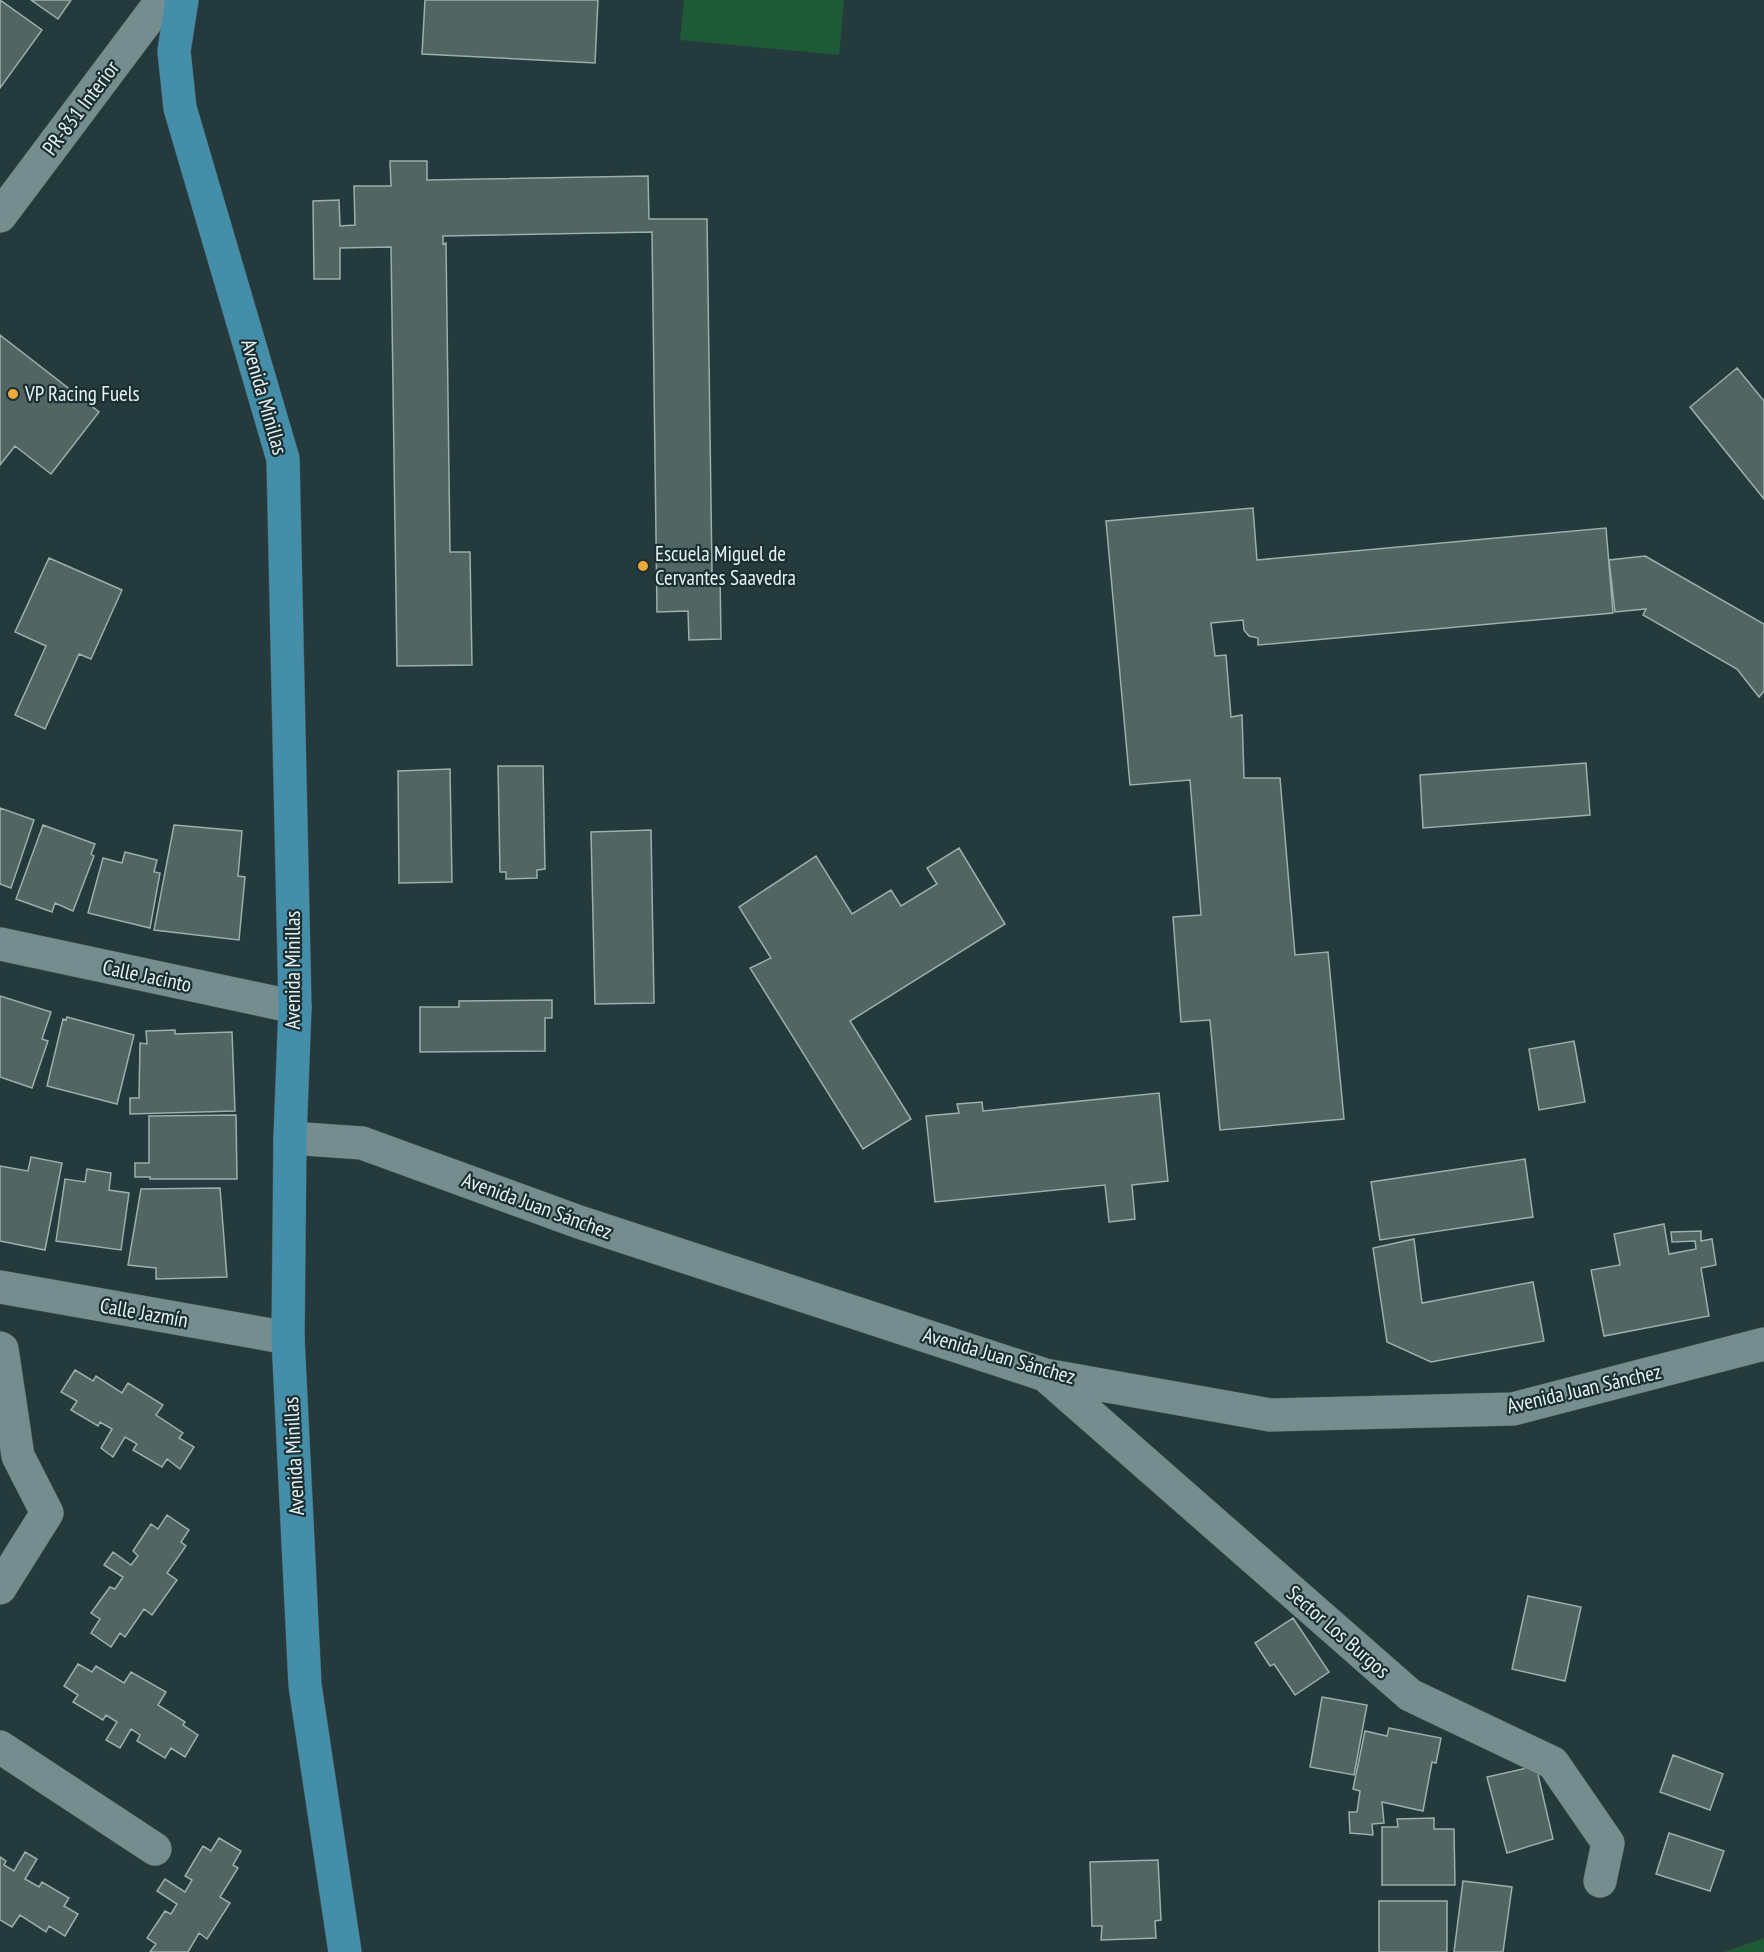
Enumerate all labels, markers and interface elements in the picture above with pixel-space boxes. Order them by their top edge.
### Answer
street label: PR-831 Interior [36,55,125,160]
street label: Avenida Minillas [235,336,294,458]
place label: VP Racing Fuels [24,380,140,407]
marker: VP Racing Fuels [6,387,20,401]
place label: Escuela Miguel de Cervantes Saavedra [655,540,796,591]
marker: Escuela Miguel de Cervantes Saavedra [636,559,650,573]
street label: Avenida Minillas [279,911,306,1029]
street label: Calle Jacinto [100,953,194,998]
street label: Avenida Juan Sánchez [459,1166,616,1245]
street label: Calle Jazmín [98,1291,190,1334]
street label: Avenida Juan Sánchez [920,1321,1079,1390]
street label: Avenida Juan Sánchez [1504,1358,1664,1419]
street label: Avenida Minillas [277,1396,310,1516]
street label: Sector Los Burgos [1281,1579,1396,1684]

